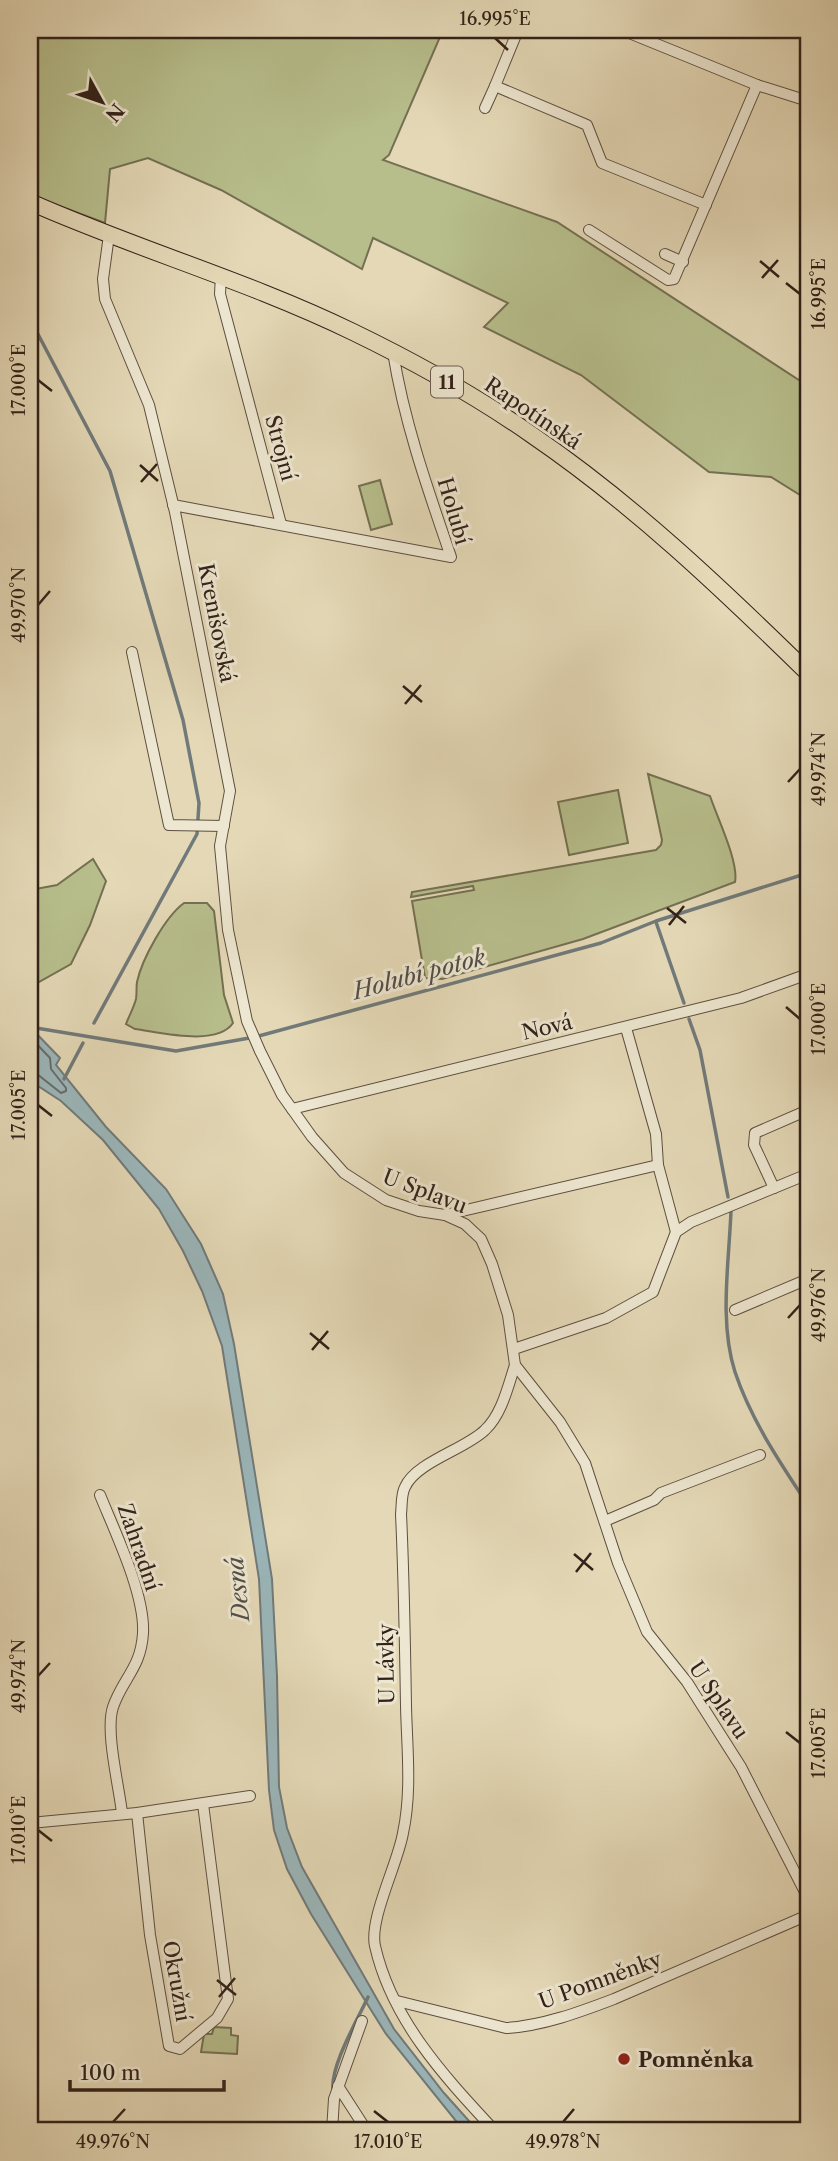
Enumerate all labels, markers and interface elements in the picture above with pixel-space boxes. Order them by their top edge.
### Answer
text: 16.995°E [459,8,531,30]
north arrow [66,66,136,136]
text: N [101,99,129,126]
text: 16.995°E [808,258,830,330]
text: 17.000°E [8,344,30,416]
road number: 11 [431,366,463,398]
street label: Rapotínská [480,372,587,455]
street label: Strojní [260,412,302,484]
street label: Holubí [433,475,475,547]
street label: Krenišovská [193,561,241,685]
text: 49.970°N [8,567,30,643]
text: 49.974°N [808,732,830,806]
water label: Holubí potok [348,943,489,1006]
text: 17.000°E [808,983,830,1055]
street label: Nová [519,1009,576,1045]
text: 17.005°E [8,1070,30,1140]
street label: U Splavu [379,1164,471,1219]
text: 49.976°N [808,1268,830,1342]
street label: Zahradní [112,1500,166,1594]
water label: Desná [221,1555,256,1625]
street label: U Lávky [373,1623,399,1705]
text: 49.974°N [8,1639,30,1713]
street label: U Splavu [684,1656,754,1744]
text: 17.005°E [808,1708,830,1778]
text: 17.010°E [8,1796,30,1864]
street label: Okružní [158,1939,196,2023]
street label: U Pomněnky [535,1946,665,2014]
place label: Pomněnka [638,2047,754,2072]
scale bar [70,2049,224,2093]
marker: Pomněnka [616,2051,632,2067]
text: 100 m [80,2060,141,2085]
text: 49.976°N [76,2131,150,2153]
text: 17.010°E [354,2131,422,2153]
text: 49.978°N [525,2131,601,2153]

